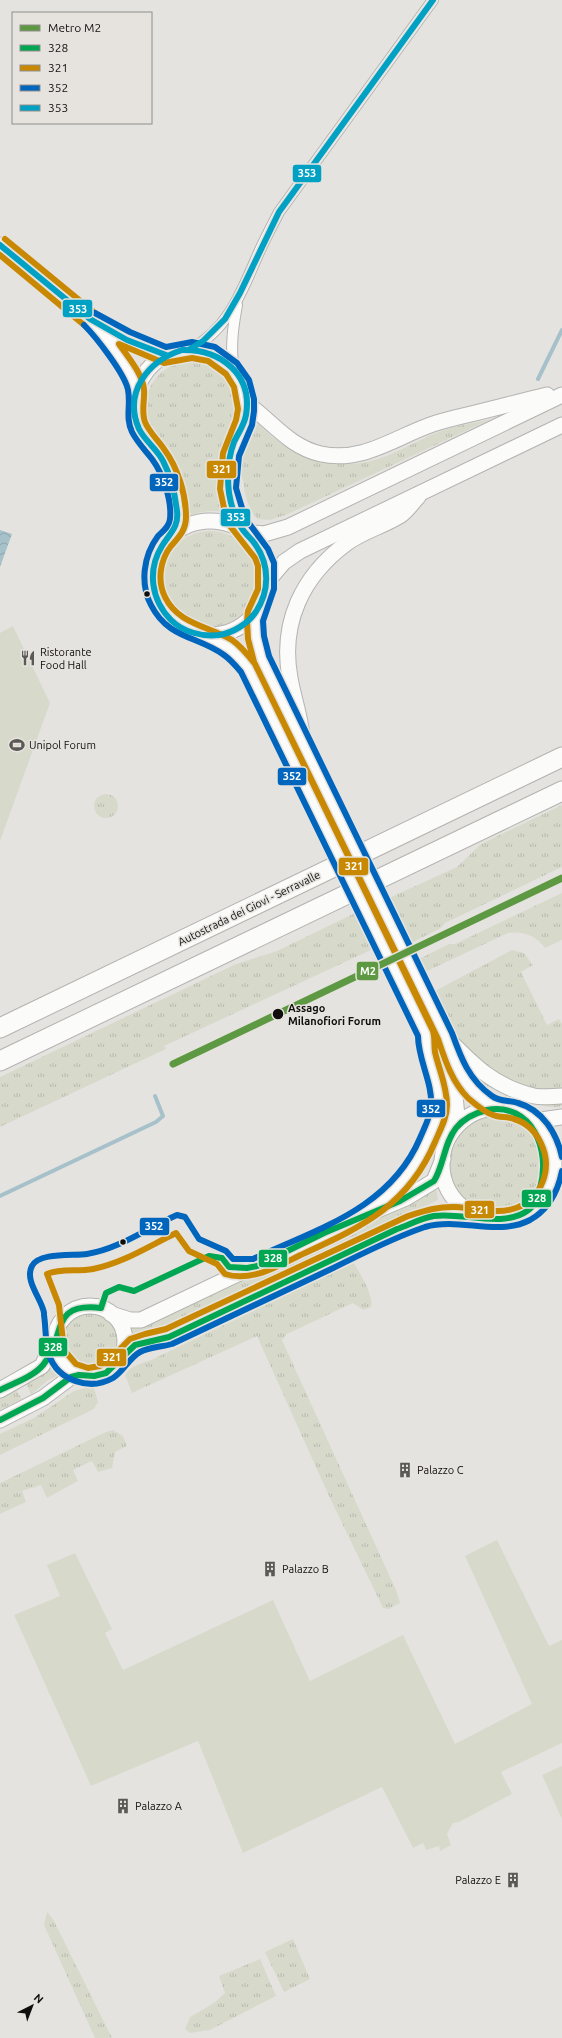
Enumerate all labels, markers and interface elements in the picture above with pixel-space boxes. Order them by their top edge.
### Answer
legend [12,12,152,124]
text: Metro M2 [48,21,101,34]
text: 328 [48,41,69,54]
text: 321 [48,61,68,74]
text: 352 [48,81,68,94]
text: 353 [48,101,68,114]
line badge: 353 [292,164,322,183]
text: 353 [298,167,316,179]
line badge: 353 [62,299,93,318]
text: 353 [69,303,87,315]
line badge: 321 [206,460,237,479]
text: 321 [213,463,231,475]
line badge: 352 [149,473,179,492]
text: 352 [155,476,173,488]
line badge: 353 [220,508,251,527]
text: 353 [227,511,245,523]
unlabelled marker [142,589,152,599]
place label: Ristorante Food Hall [40,646,92,671]
restaurant icon: Ristorante Food Hall [19,649,37,667]
sports icon: Unipol Forum [8,736,26,754]
place label: Unipol Forum [29,739,96,751]
line badge: 352 [277,767,307,786]
text: 352 [283,770,301,782]
line badge: 321 [338,857,369,876]
text: 321 [345,860,363,872]
street label: Autostrada dei Giovi - Serravalle [176,868,322,948]
line badge: M2 [356,961,379,981]
text: M2 [360,965,376,977]
place label: Assago Milanofiori Forum [288,1002,381,1027]
marker: Assago Milanofiori Forum [271,1007,285,1021]
line badge: 352 [416,1099,446,1118]
text: 352 [422,1103,440,1115]
line badge: 328 [521,1189,552,1208]
text: 328 [528,1192,546,1204]
line badge: 321 [464,1200,495,1219]
text: 321 [471,1204,489,1216]
line badge: 352 [139,1217,170,1236]
text: 352 [145,1220,163,1232]
unlabelled marker [118,1237,128,1247]
line badge: 328 [258,1249,288,1268]
text: 328 [264,1252,282,1264]
line badge: 328 [38,1337,68,1357]
text: 328 [44,1341,62,1353]
line badge: 321 [96,1348,127,1367]
text: 321 [103,1351,121,1363]
building icon: Palazzo C [396,1461,414,1479]
place label: Palazzo C [417,1464,464,1476]
building icon: Palazzo B [261,1560,279,1578]
place label: Palazzo B [282,1563,329,1575]
building icon: Palazzo A [114,1797,132,1815]
place label: Palazzo A [135,1800,183,1812]
building icon: Palazzo E [504,1871,522,1889]
place label: Palazzo E [455,1874,501,1886]
north arrow [12,1986,52,2026]
text: N [32,1991,46,2006]

